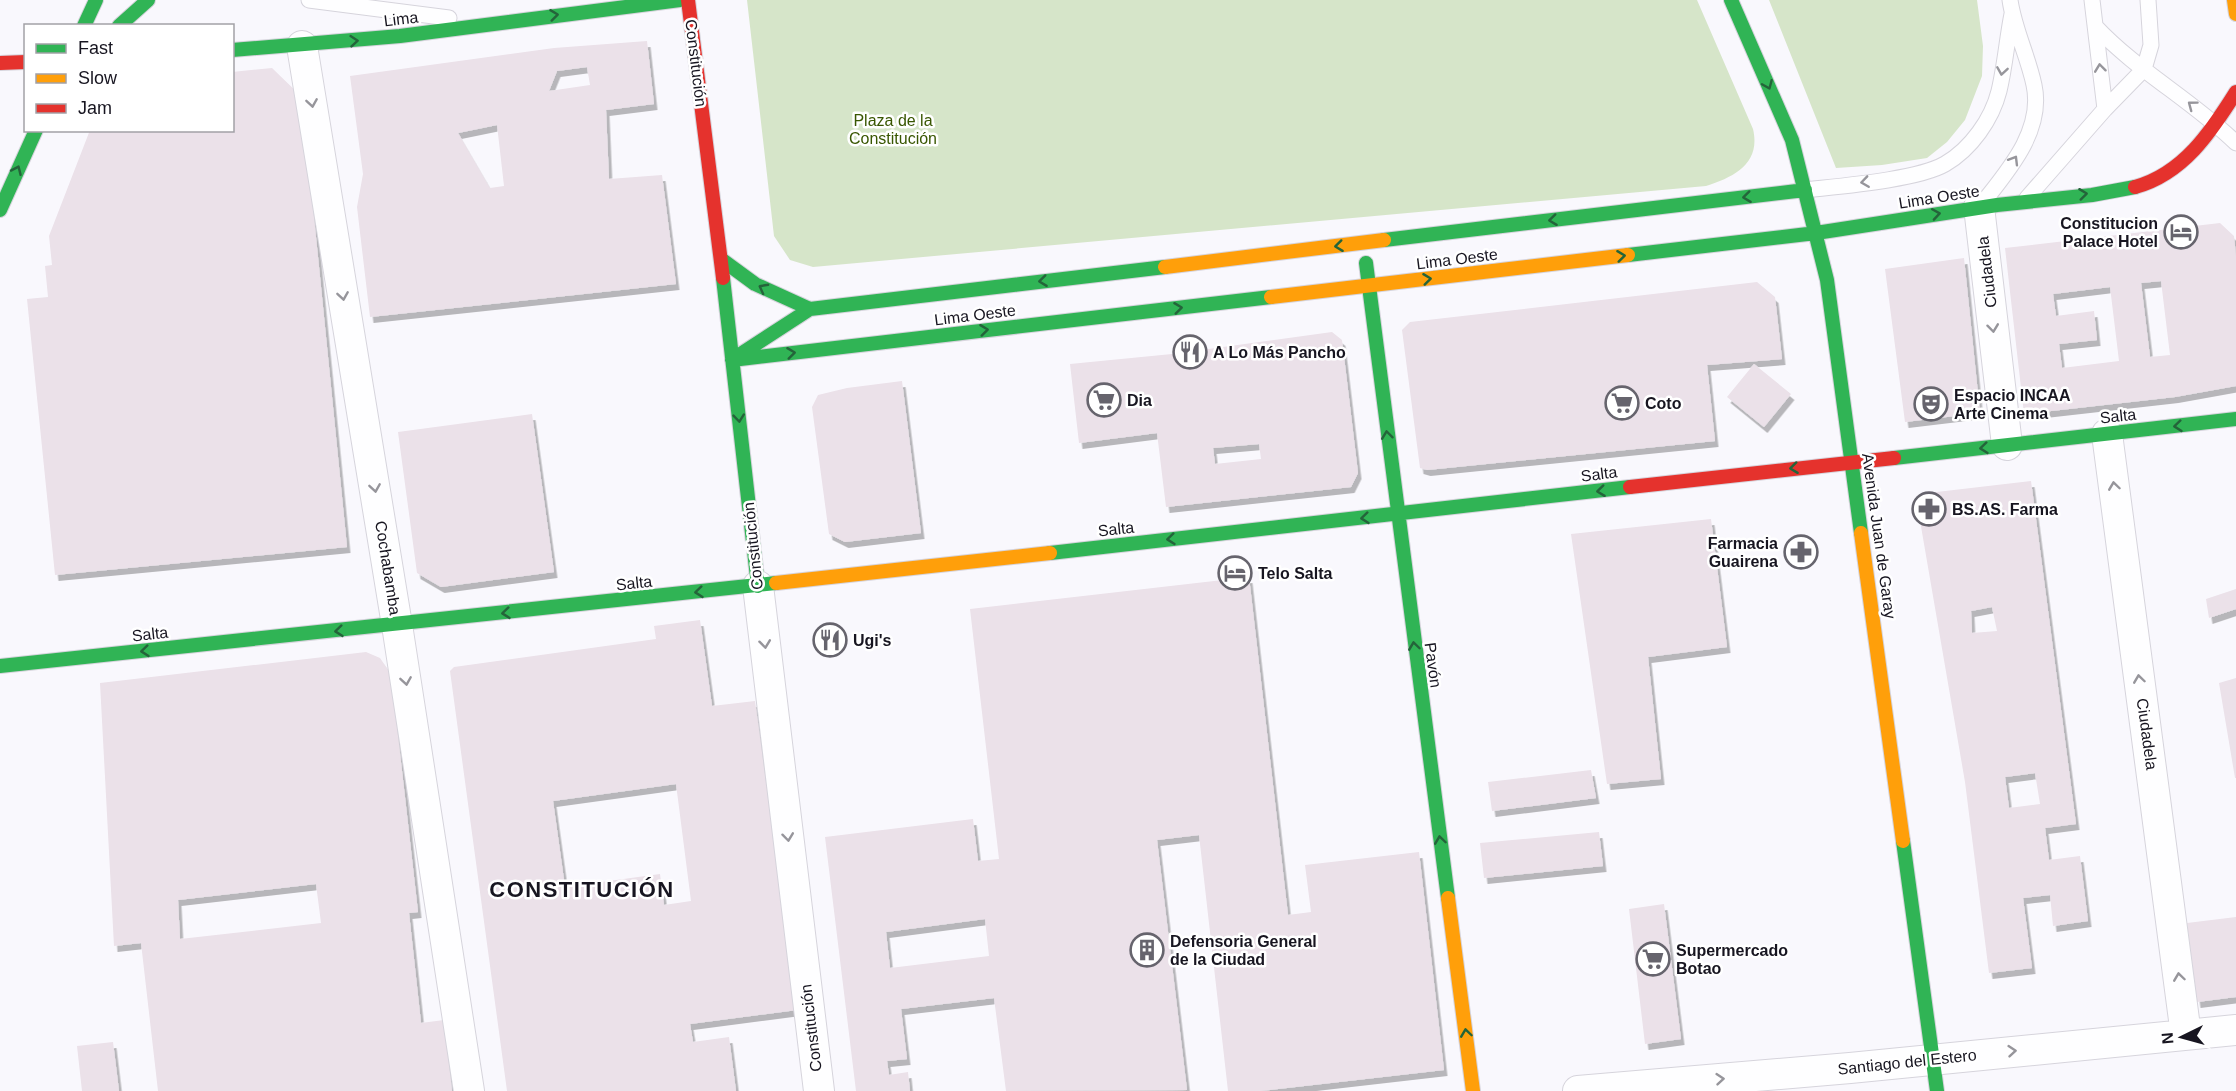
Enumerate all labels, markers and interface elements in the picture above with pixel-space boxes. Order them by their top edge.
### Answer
street label: Lima [383,8,419,30]
one-way arrow [550,10,559,22]
street label: Constitución [682,18,710,108]
legend [24,24,234,132]
one-way arrow [349,35,358,48]
text: Fast [78,38,113,58]
one-way arrow [2094,63,2107,72]
one-way arrow [1996,66,2009,76]
text: Slow [78,68,118,88]
one-way arrow [1761,79,1773,90]
text: Jam [78,98,112,118]
one-way arrow [305,99,317,108]
one-way arrow [2187,101,2198,112]
park label: Plaza de la Constitución [849,112,937,147]
one-way arrow [2007,156,2019,166]
one-way arrow [9,165,21,176]
one-way arrow [1860,176,1870,188]
street label: Lima Oeste [1897,182,1981,212]
one-way arrow [2078,188,2087,201]
one-way arrow [1742,190,1751,203]
one-way arrow [1931,208,1941,221]
one-way arrow [1549,214,1558,226]
hotel icon: Constitucion Palace Hotel [2163,214,2199,250]
place label: Constitucion Palace Hotel [2060,215,2158,250]
street label: Ciudadela [1974,235,2000,309]
one-way arrow [1334,239,1343,252]
street label: Lima Oeste [1415,246,1499,272]
one-way arrow [1617,250,1626,263]
one-way arrow [1423,273,1432,286]
one-way arrow [1039,275,1048,287]
one-way arrow [759,284,769,295]
one-way arrow [337,291,349,300]
street label: Lima Oeste [933,302,1017,328]
one-way arrow [1173,302,1182,314]
one-way arrow [1986,323,1999,332]
one-way arrow [980,324,989,337]
restaurant icon: A Lo Más Pancho [1172,334,1208,370]
place label: A Lo Más Pancho [1213,344,1346,361]
one-way arrow [786,347,795,360]
supermarket icon: Dia [1086,382,1122,418]
supermarket icon: Coto [1604,385,1640,421]
theatre icon: Espacio INCAA Arte Cinema [1913,386,1949,422]
place label: Espacio INCAA Arte Cinema [1954,387,2071,422]
place label: Dia [1127,392,1152,409]
place label: Coto [1645,395,1682,412]
street label: Salta [2099,406,2137,426]
one-way arrow [732,413,745,422]
one-way arrow [2173,419,2182,432]
one-way arrow [1381,431,1394,440]
one-way arrow [1980,441,1989,453]
street label: Avenida Juan de Garay [1859,452,1899,620]
one-way arrow [1790,461,1799,474]
street label: Salta [1580,463,1618,485]
one-way arrow [2108,481,2120,491]
one-way arrow [368,484,380,493]
one-way arrow [1596,484,1605,496]
pharmacy icon: BS.AS. Farma [1911,491,1947,527]
street label: Constitución [740,501,766,591]
place label: BS.AS. Farma [1952,501,2058,518]
one-way arrow [1361,511,1370,524]
street label: Salta [1097,519,1135,539]
street label: Cochabamba [372,520,404,616]
one-way arrow [1167,533,1176,545]
pharmacy icon: Farmacia Guairena [1783,534,1819,570]
place label: Farmacia Guairena [1708,535,1778,570]
hotel icon: Telo Salta [1217,555,1253,591]
place label: Telo Salta [1258,565,1332,582]
street label: Salta [615,573,653,593]
one-way arrow [695,585,704,598]
one-way arrow [501,606,510,619]
restaurant icon: Ugi's [812,622,848,658]
street label: Salta [131,624,169,644]
one-way arrow [334,624,343,637]
place label: Ugi's [853,632,892,649]
one-way arrow [758,639,770,648]
street label: Pavón [1421,641,1445,689]
one-way arrow [1409,642,1421,651]
one-way arrow [140,644,149,657]
one-way arrow [2134,675,2146,684]
one-way arrow [399,676,411,685]
street label: Ciudadela [2134,697,2160,771]
one-way arrow [781,833,794,842]
one-way arrow [1434,835,1447,844]
district label: CONSTITUCIÓN [489,877,675,902]
building icon: Defensoria General de la Ciudad [1129,932,1165,968]
place label: Defensoria General de la Ciudad [1170,933,1317,968]
supermarket icon: Supermercado Botao [1635,941,1671,977]
place label: Supermercado Botao [1676,942,1788,977]
one-way arrow [2173,972,2185,981]
street label: Constitución [797,983,825,1073]
north arrow [2152,1007,2212,1067]
one-way arrow [1460,1028,1472,1038]
text: N [2159,1032,2177,1045]
one-way arrow [2007,1045,2016,1058]
street label: Santiago del Estero [1837,1046,1977,1078]
one-way arrow [1715,1073,1724,1086]

